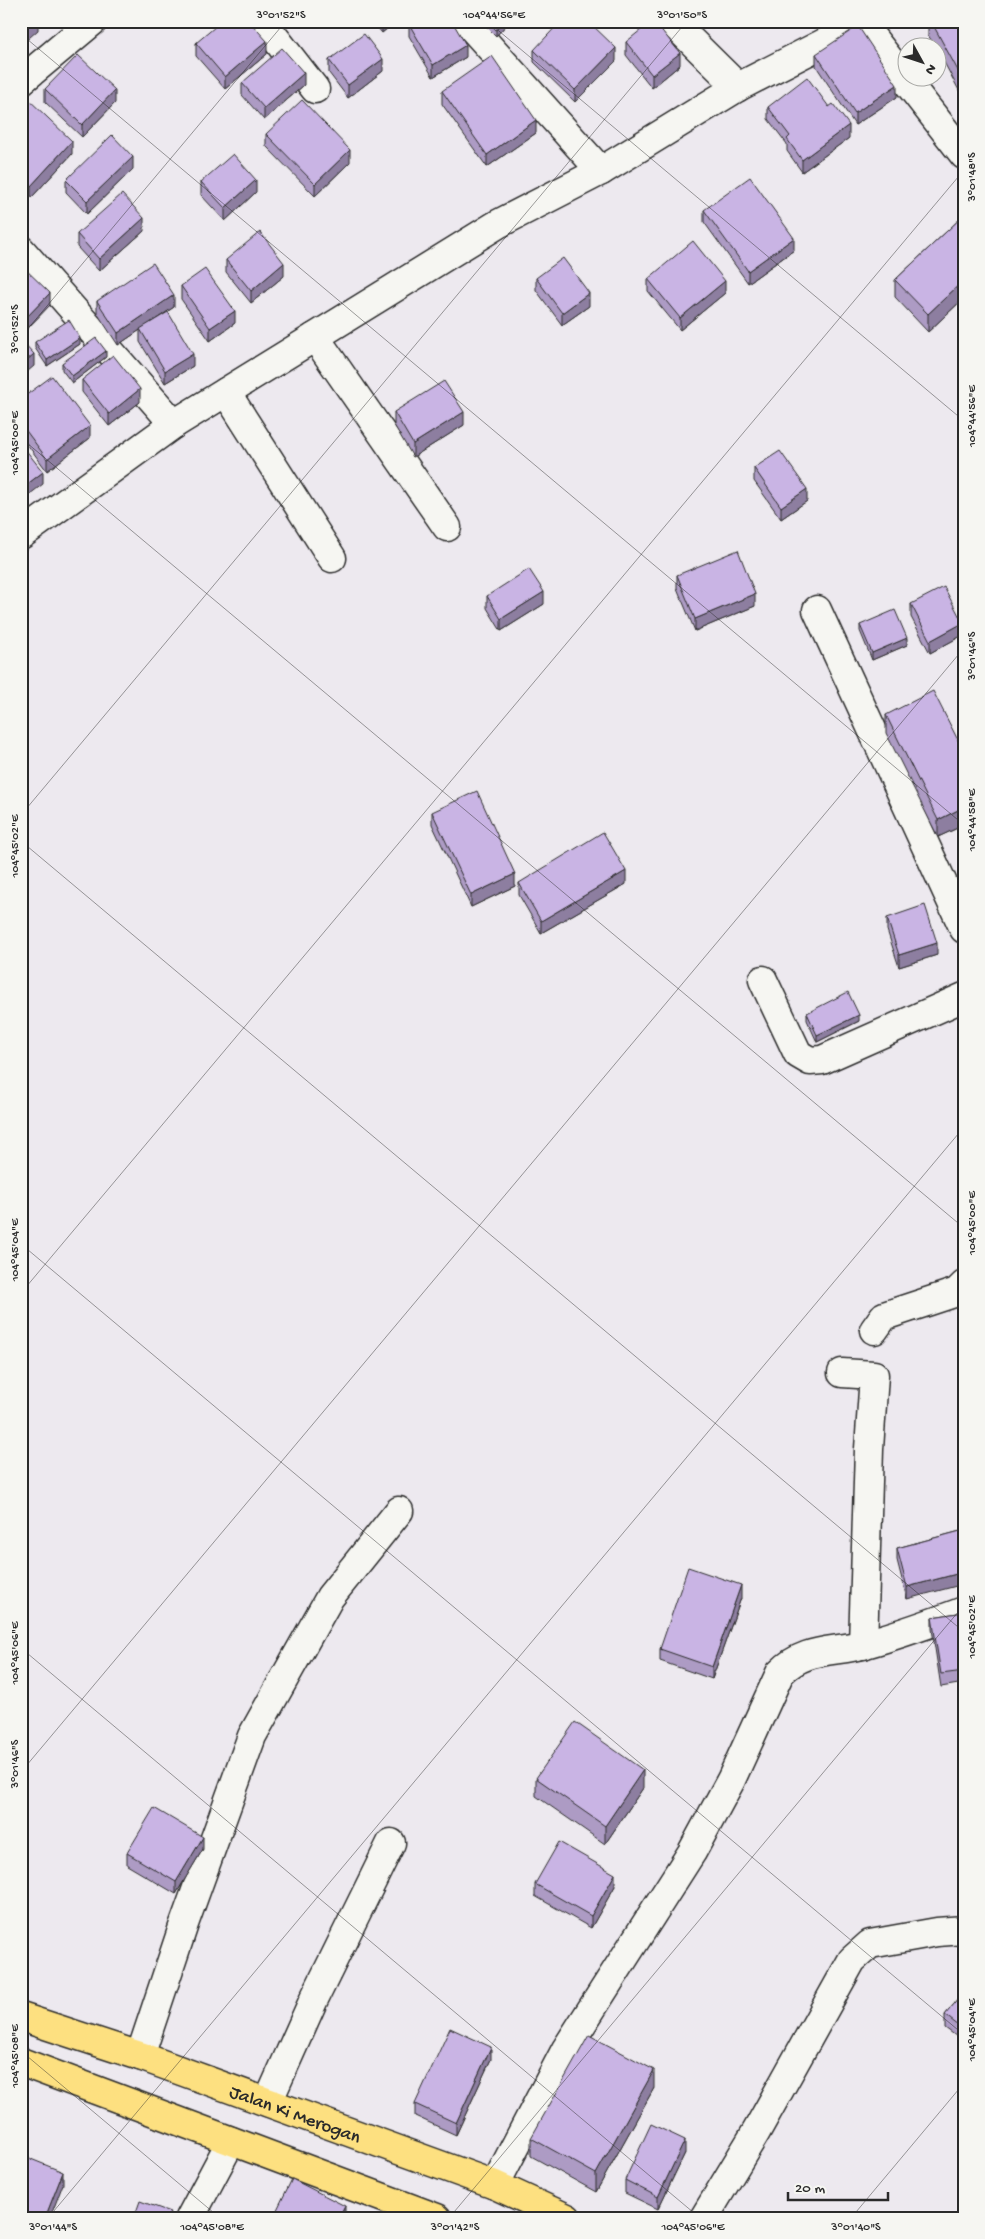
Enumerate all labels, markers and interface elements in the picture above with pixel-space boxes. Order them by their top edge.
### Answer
text: 3°01'52"S [255,9,306,23]
text: 104°44'56"E [462,9,526,23]
text: 3°01'50"S [656,9,707,23]
north arrow [898,38,948,88]
text: N [921,60,939,78]
text: 3°01'48"S [966,152,980,203]
text: 3°01'52"S [9,304,23,355]
text: 104°44'56"E [966,384,980,448]
text: 104°45'00"E [9,411,23,476]
text: 3°01'46"S [966,631,980,681]
text: 104°44'58"E [966,788,980,852]
text: 104°45'02"E [9,814,23,878]
text: 104°45'00"E [966,1191,980,1256]
text: 104°45'04"E [9,1218,23,1282]
text: 104°45'02"E [966,1595,980,1659]
text: 104°45'06"E [9,1621,23,1686]
text: 3°01'46"S [9,1739,23,1789]
text: 104°45'04"E [966,1998,980,2062]
text: 104°45'08"E [9,2024,23,2089]
street label: Jalan Ki Merogan [226,2082,363,2150]
scale bar [788,2169,888,2201]
text: 20 m [795,2180,825,2198]
text: 3°01'44"S [28,2221,78,2235]
text: 104°45'08"E [179,2221,244,2235]
text: 3°01'42"S [430,2221,480,2235]
text: 104°45'06"E [660,2221,725,2235]
text: 3°01'40"S [830,2221,881,2235]

